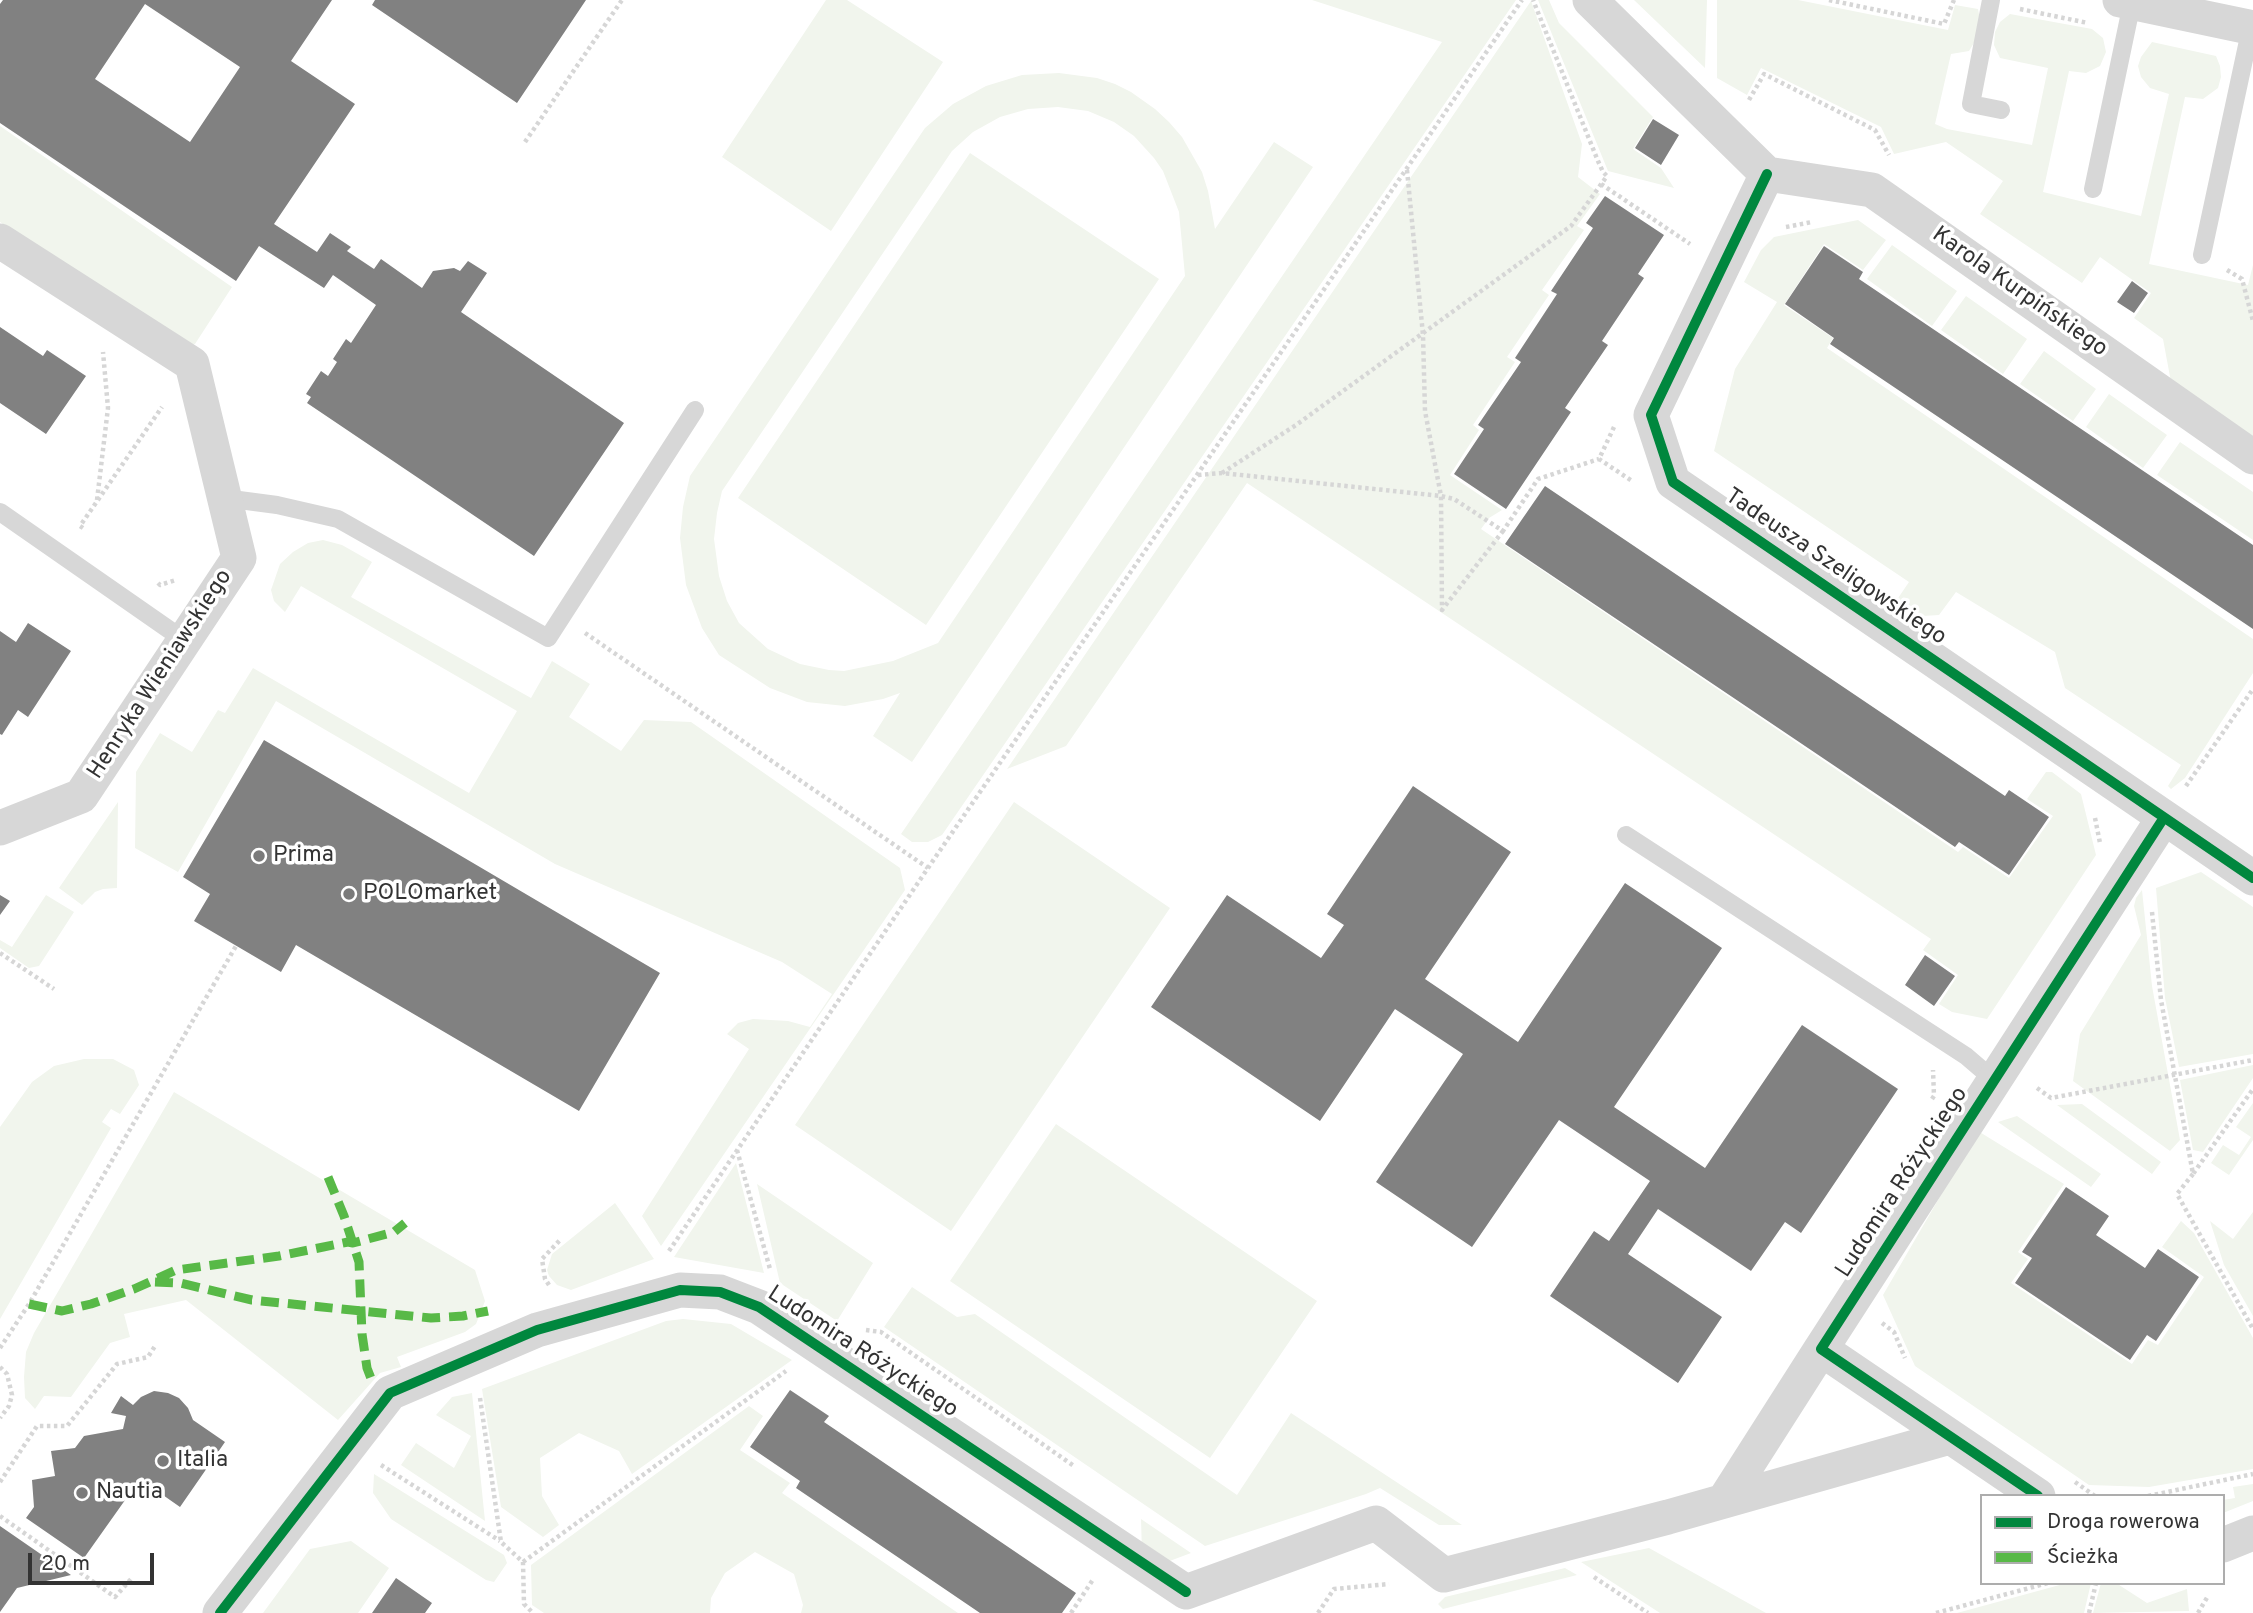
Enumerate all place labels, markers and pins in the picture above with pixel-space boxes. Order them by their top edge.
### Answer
place label: Prima [273,842,334,870]
marker: Prima [251,848,267,864]
place label: POLOmarket [363,880,497,908]
marker: POLOmarket [341,886,357,902]
place label: Italia [177,1447,228,1475]
marker: Italia [155,1453,171,1469]
place label: Nautia [96,1479,163,1507]
marker: Nautia [74,1485,90,1501]

